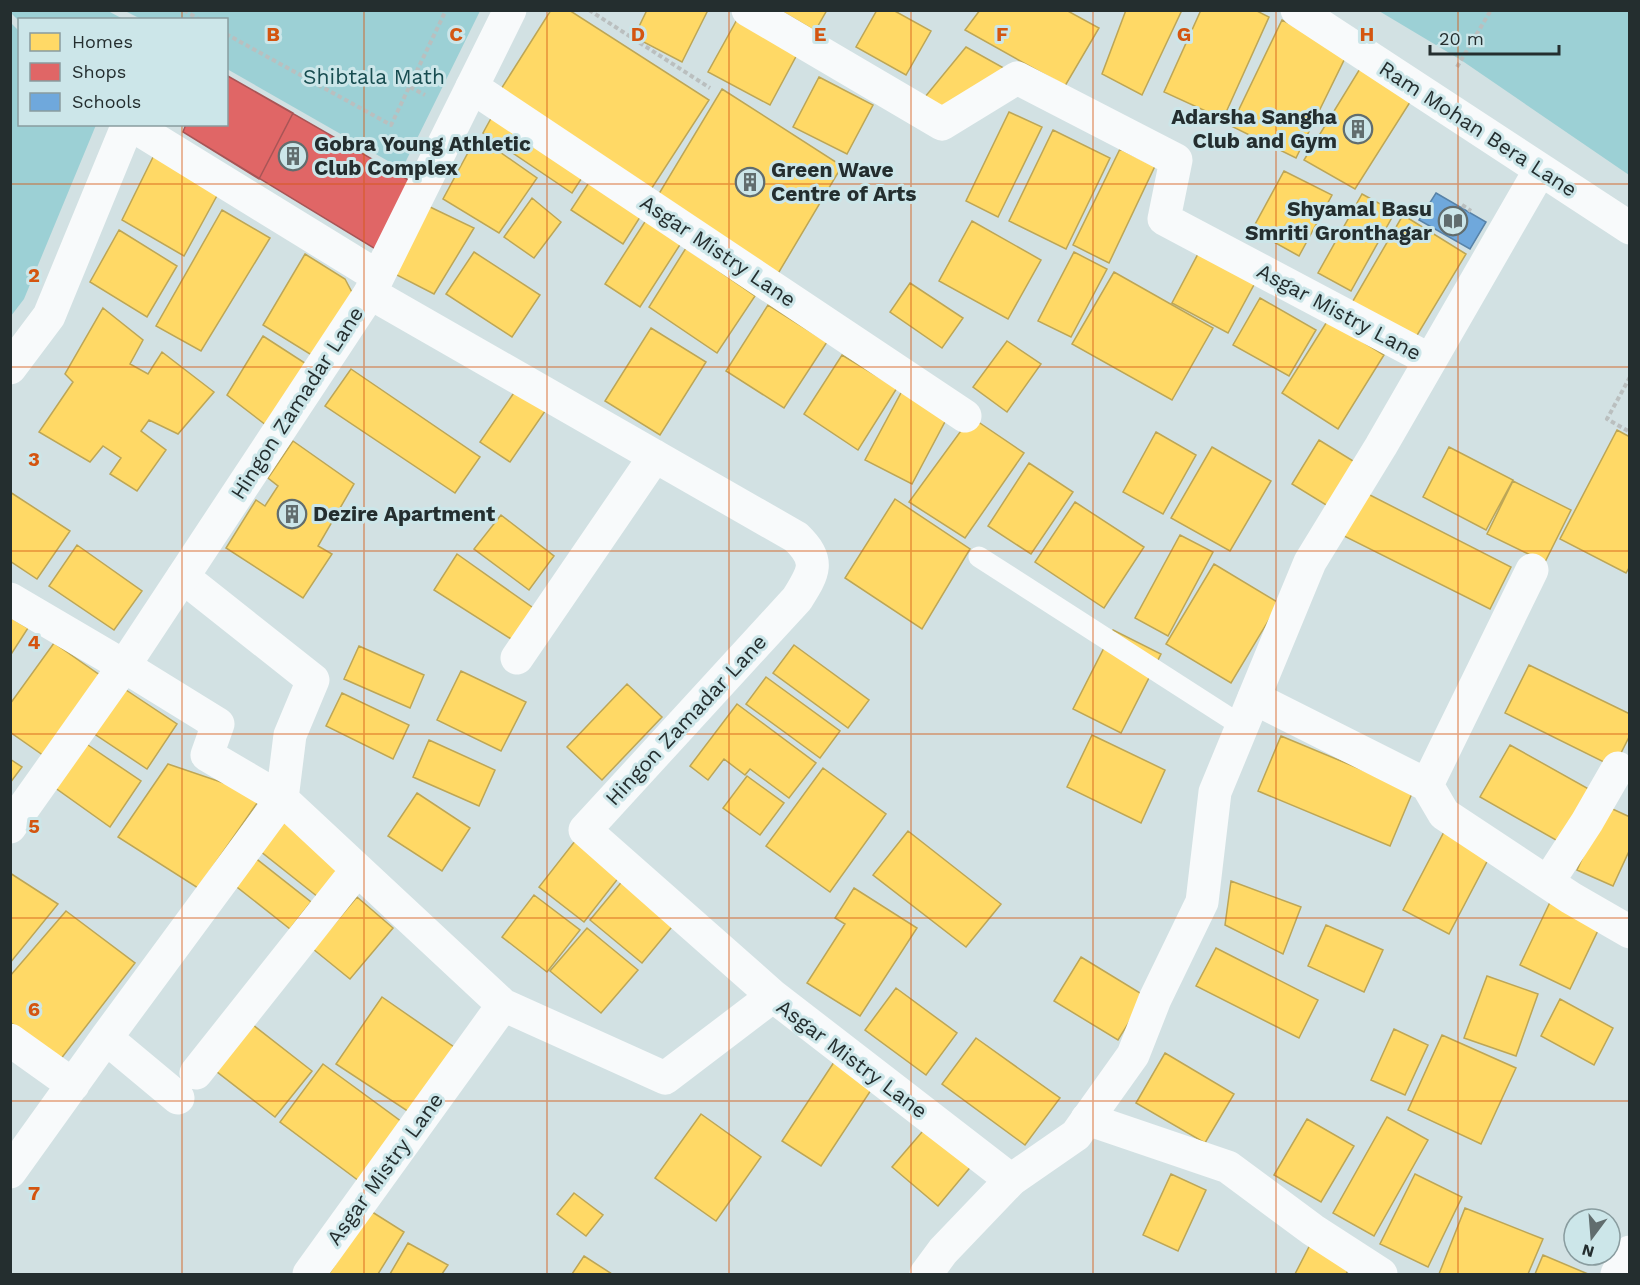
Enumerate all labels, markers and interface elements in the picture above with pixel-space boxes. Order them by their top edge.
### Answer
legend [18,18,228,126]
scale bar [1430,18,1559,56]
text: B [266,22,280,46]
text: C [449,22,463,46]
text: D [631,22,645,46]
text: E [814,22,826,46]
text: F [996,22,1008,46]
text: G [1177,22,1191,46]
text: H [1360,22,1374,46]
text: 20 m [1439,28,1484,49]
text: Homes [72,31,133,52]
street label: Ram Mohan Bera Lane [1375,55,1582,202]
text: Shops [72,61,126,82]
park label: Shibtala Math [303,64,445,89]
text: Schools [72,91,141,112]
place label: Adarsha Sangha Club and Gym [1171,104,1338,153]
building icon: Adarsha Sangha Club and Gym [1342,113,1374,145]
place label: Gobra Young Athletic Club Complex [314,131,531,180]
building icon: Gobra Young Athletic Club Complex [277,140,309,172]
place label: Green Wave Centre of Arts [771,157,916,206]
building icon: Green Wave Centre of Arts [734,166,766,198]
street label: Asgar Mistry Lane [636,189,801,312]
place label: Shyamal Basu Smriti Gronthagar [1245,196,1432,245]
library icon: Shyamal Basu Smriti Gronthagar [1437,205,1469,237]
street label: Asgar Mistry Lane [1253,258,1426,365]
text: 2 [28,263,40,287]
street label: Hingon Zamadar Lane [225,302,368,504]
text: 3 [28,447,40,471]
building icon: Dezire Apartment [276,498,308,530]
place label: Dezire Apartment [313,501,495,526]
street label: Hingon Zamadar Lane [600,629,771,810]
text: 4 [28,630,41,654]
text: 5 [28,814,40,838]
street label: Asgar Mistry Lane [772,994,933,1123]
text: 6 [28,997,40,1021]
street label: Asgar Mistry Lane [321,1088,448,1250]
text: 7 [28,1181,40,1205]
north arrow [1562,1207,1622,1267]
text: N [1580,1240,1596,1262]

